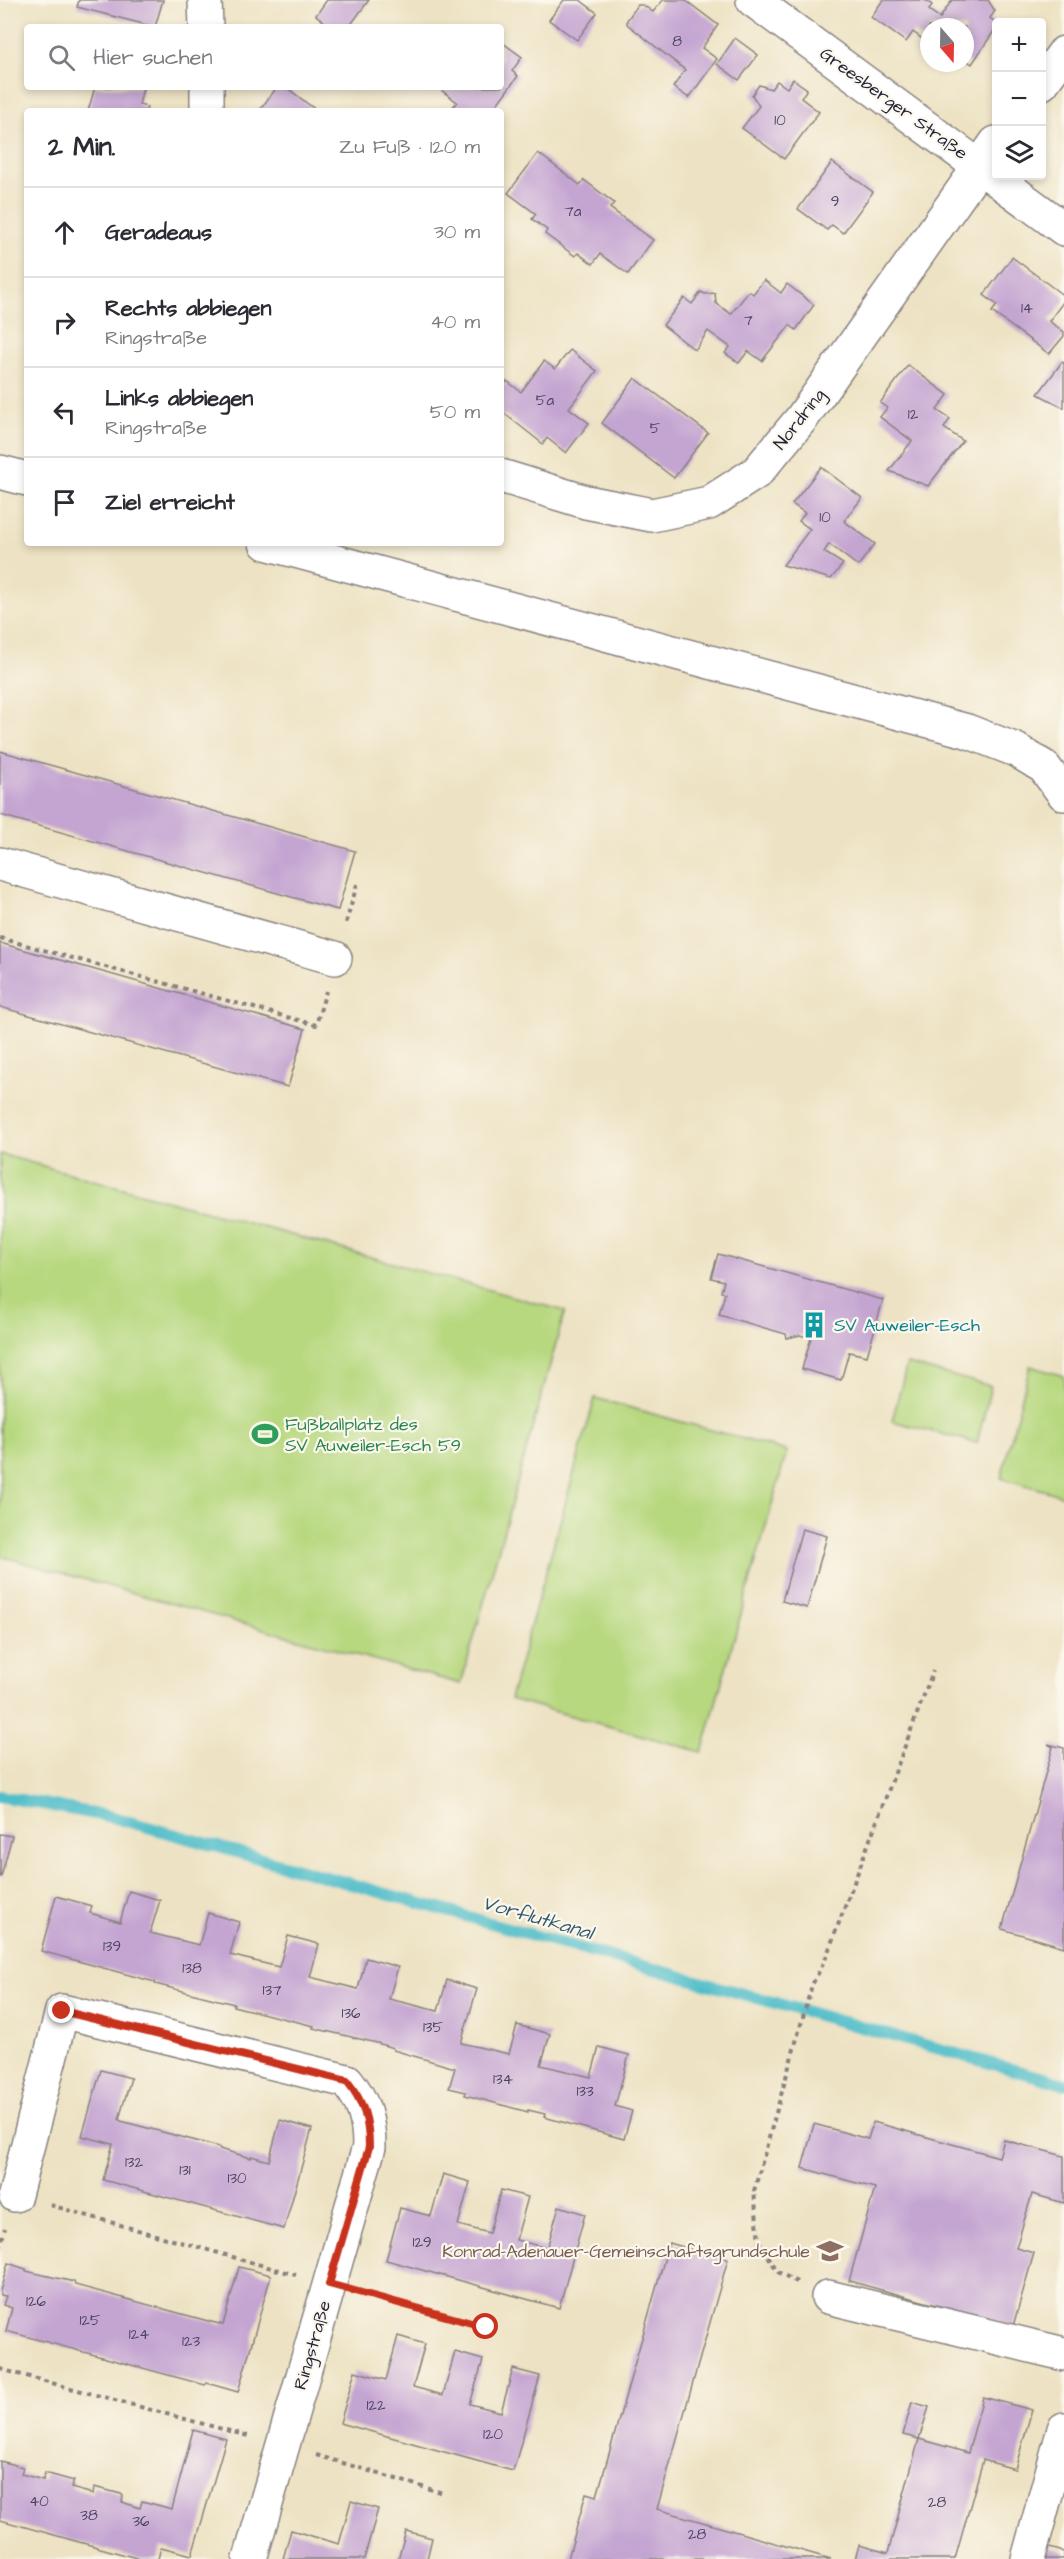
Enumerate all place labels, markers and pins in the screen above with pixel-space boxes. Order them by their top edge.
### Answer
building icon: SV Auweiler-Esch [799,1310,829,1340]
place label: SV Auweiler-Esch [834,1313,980,1338]
place label: Fußballplatz des SV Auweiler-Esch 59 [285,1412,461,1458]
sports icon: Fußballplatz des SV Auweiler-Esch 59 [250,1419,280,1449]
school or university icon: Konrad-Adenauer-Gemeinschaftsgrundschule [815,2236,845,2266]
place label: Konrad-Adenauer-Gemeinschaftsgrundschule [442,2239,810,2265]

